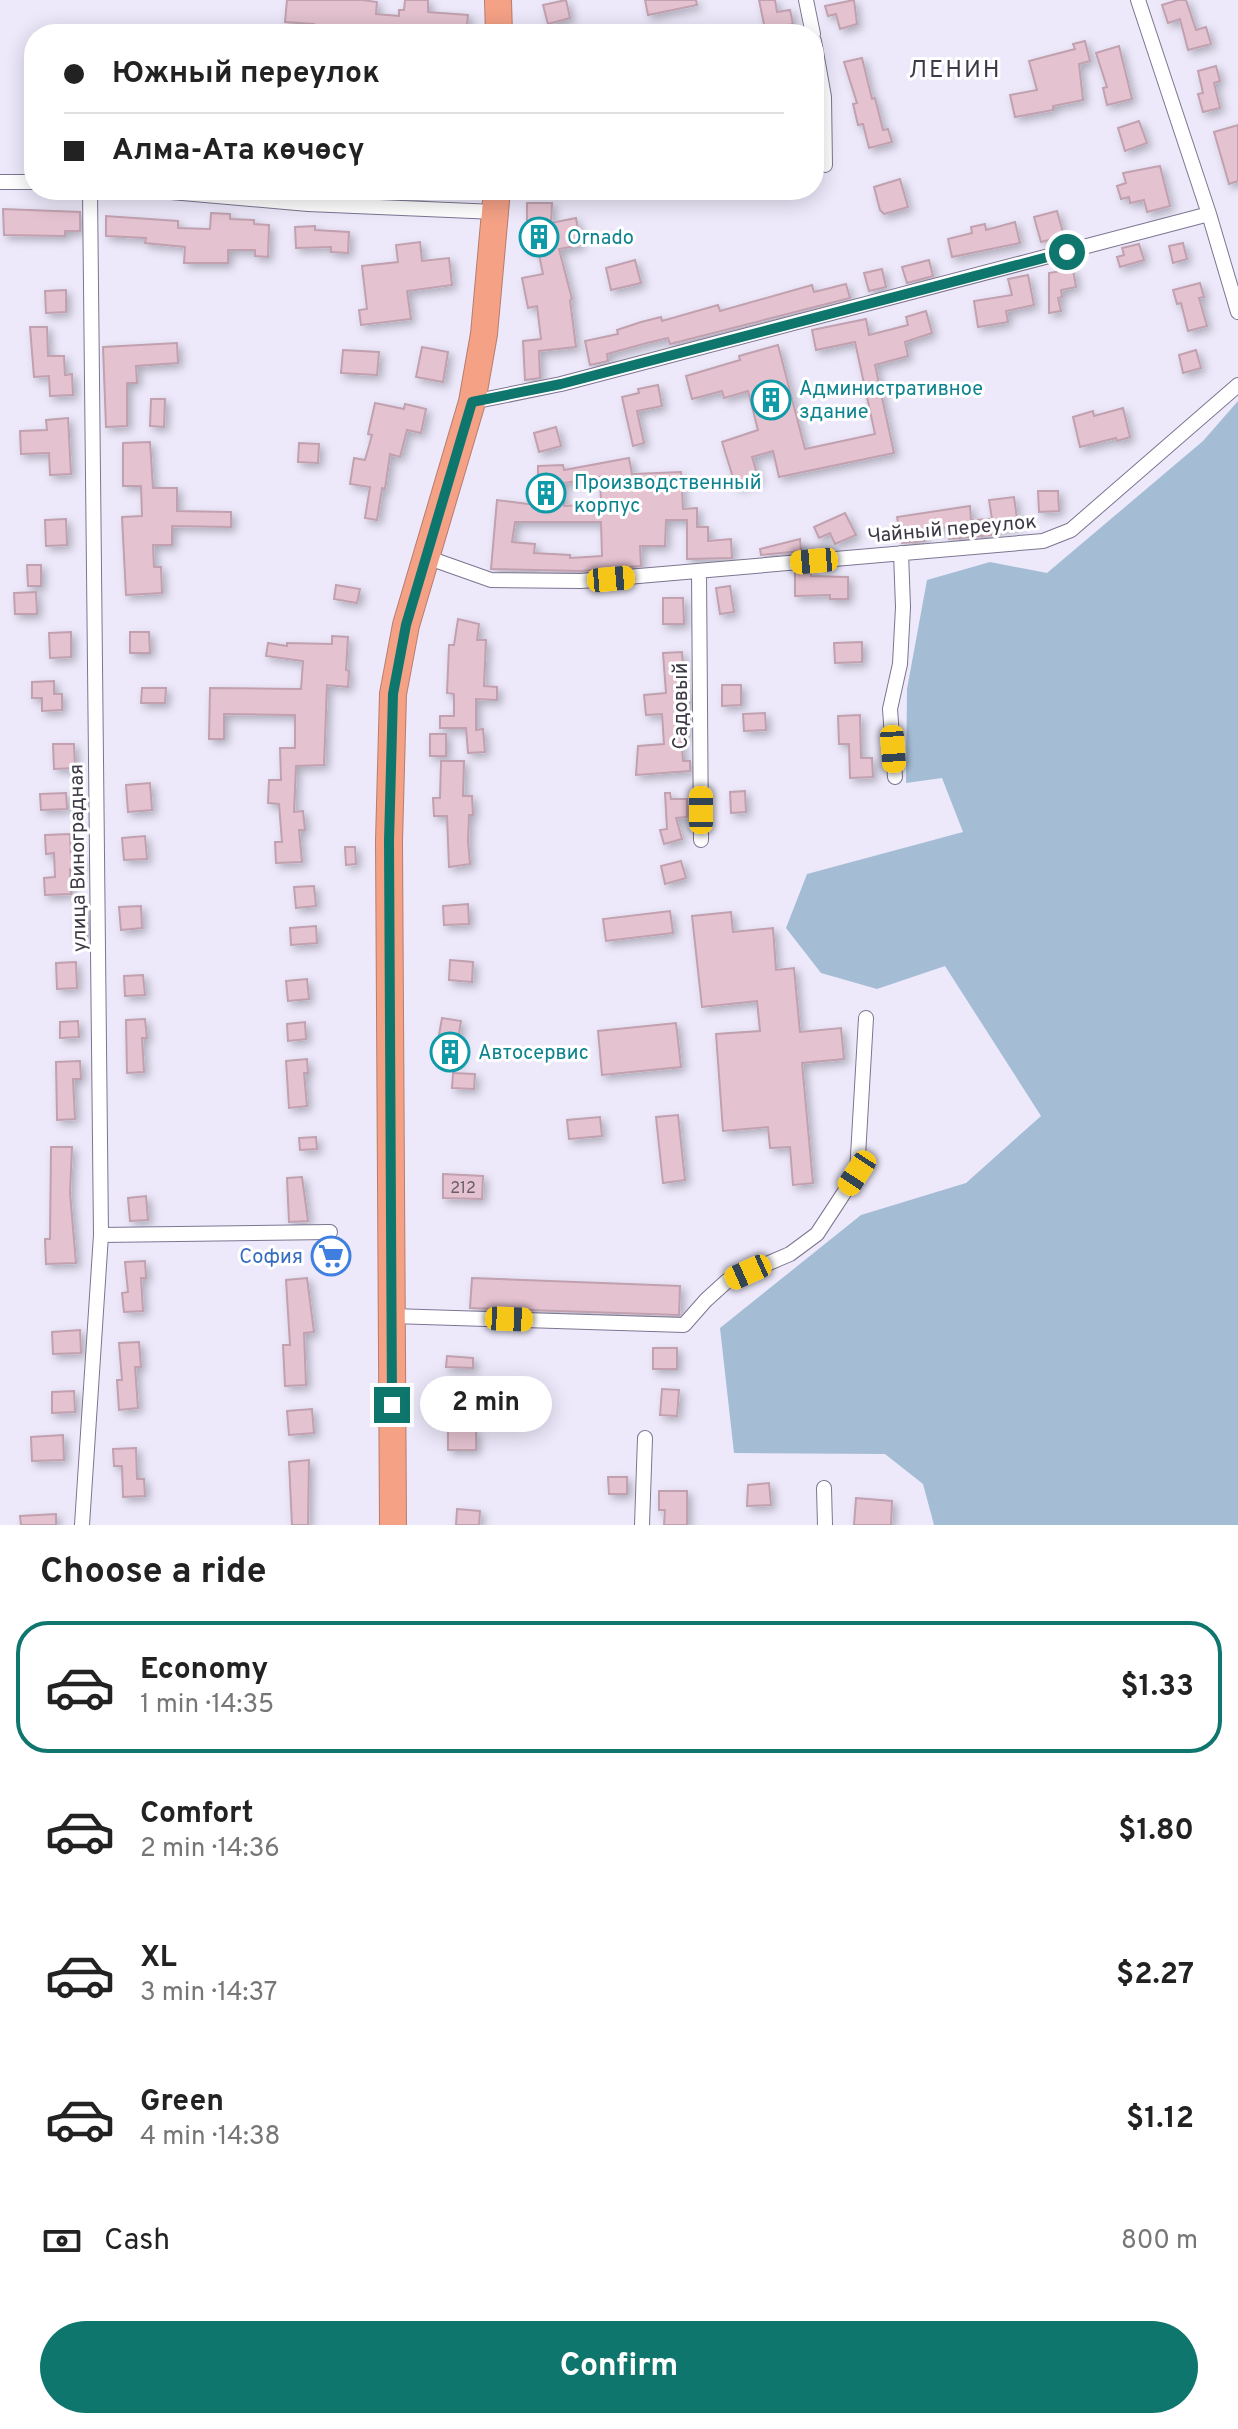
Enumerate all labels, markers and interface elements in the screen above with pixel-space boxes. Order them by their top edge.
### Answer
text: Южный переулок [112,56,380,93]
district label: ЛЕНИН [908,56,1002,86]
text: Алма-Ата көчөсү [112,133,364,170]
building icon: Ornado [518,216,560,258]
place label: Ornado [567,226,634,252]
route start [1049,234,1085,270]
place label: Административное здание [799,377,983,426]
building icon: Административное здание [750,379,792,421]
place label: Производственный корпус [574,471,762,520]
building icon: Производственный корпус [525,472,567,514]
street label: Чайный переулок [866,510,1038,550]
car [789,547,839,575]
car [586,565,636,593]
street label: Садовый [669,663,695,749]
car [879,724,907,774]
street label: улица Виноградная [64,764,94,952]
car [689,786,713,834]
building icon: Автосервис [429,1031,471,1073]
place label: Автосервис [478,1041,589,1067]
car [834,1146,880,1200]
house number: 212 [450,1179,476,1199]
supermarket icon: София [310,1235,352,1277]
place label: София [239,1245,303,1271]
car [721,1251,775,1293]
car [485,1306,533,1332]
callout: 2 min [420,1377,552,1433]
route end [374,1387,410,1423]
text: 2 min [452,1387,520,1420]
text: Choose a ride [40,1550,266,1596]
icon: car [44,1651,116,1723]
text: Economy [140,1652,268,1689]
text: $1.33 [1120,1669,1194,1706]
text: 1 min · 14:35 [140,1689,274,1722]
icon: car [44,1795,116,1867]
text: Comfort [140,1796,253,1833]
text: $1.80 [1118,1813,1194,1850]
text: 2 min · 14:36 [140,1833,280,1866]
icon: car [44,1939,116,2011]
text: XL [140,1940,177,1977]
text: $2.27 [1116,1957,1194,1994]
text: 3 min · 14:37 [140,1977,277,2010]
icon: car [44,2083,116,2155]
text: Green [140,2084,224,2121]
text: $1.12 [1126,2101,1194,2138]
text: 4 min · 14:38 [140,2121,280,2154]
icon: cash [40,2219,84,2263]
text: Cash [104,2223,170,2260]
text: 800 m [1121,2225,1198,2258]
button: Confirm [40,2321,1198,2413]

